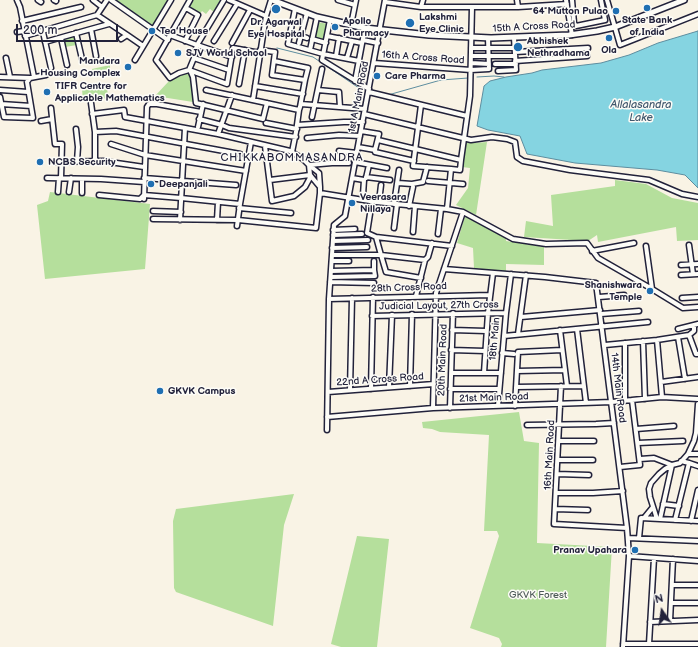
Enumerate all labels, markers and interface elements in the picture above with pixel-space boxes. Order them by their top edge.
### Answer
marker: Dr. Agarwal Eye Hospital [270,3,282,15]
marker: State Bank of India [642,3,652,13]
place label: 64 Mutton Pulao [533,5,608,17]
marker: 64 Mutton Pulao [611,6,621,16]
place label: Lakshmi Eye Clinic [419,11,464,34]
place label: State Bank of India [622,14,672,38]
place label: Apollo Pharmacy [343,15,389,38]
scale bar [18,16,120,42]
place label: Dr. Agarwal Eye Hospital [247,16,305,40]
marker: Lakshmi Eye Clinic [404,17,416,29]
street label: 15th A Cross Road [492,19,576,35]
marker: Apollo Pharmacy [330,22,340,32]
text: 200 m [23,23,57,38]
place label: Tea House [160,25,208,37]
marker: Tea House [147,26,157,36]
marker: Ola [604,33,614,43]
place label: Abhishek Nethradhama [527,35,590,58]
marker: Abhishek Nethradhama [512,41,524,53]
place label: Ola [601,44,617,56]
place label: SJV World School [186,47,267,59]
marker: SJV World School [173,48,183,58]
street label: 16th A Cross Road [381,49,465,67]
place label: Mandara Housing Complex [40,55,120,78]
street label: 1st A Main Road [346,60,372,134]
marker: Mandara Housing Complex [123,62,133,72]
place label: Care Pharma [385,70,446,82]
marker: Care Pharma [372,71,382,81]
place label: TIFR Centre for Applicable Mathematics [55,80,165,104]
marker: TIFR Centre for Applicable Mathematics [42,87,52,97]
water label: Allalasandra Lake [610,98,672,124]
district label: CHIKKABOMMASANDRA [220,151,364,165]
place label: NCBS Security [48,156,116,168]
marker: NCBS Security [35,157,45,167]
place label: Deepanjali [159,178,208,190]
marker: Deepanjali [146,179,156,189]
place label: Veerasara Nillaya [360,191,407,214]
marker: Veerasara Nillaya [347,198,357,208]
place label: Shanishwara Temple [585,279,642,302]
street label: 28th Cross Road [371,281,447,295]
marker: Shanishwara Temple [645,286,655,296]
street label: Judicial Layout, 27th Cross [379,299,499,313]
street label: 18th Main [487,317,503,361]
street label: 20th Main Road [436,324,450,396]
street label: 14th Main Road [608,352,628,424]
street label: 22nd A Cross Road [336,371,424,389]
place label: GKVK Campus [168,385,235,397]
marker: GKVK Campus [155,386,165,396]
street label: 21st Main Road [459,391,529,405]
street label: 16th Main Road [542,420,558,490]
place label: Pranav Upahara [553,544,627,556]
marker: Pranav Upahara [630,545,640,555]
park label: GKVK Forest [509,589,567,601]
north arrow [642,591,682,631]
text: N [654,592,665,606]

